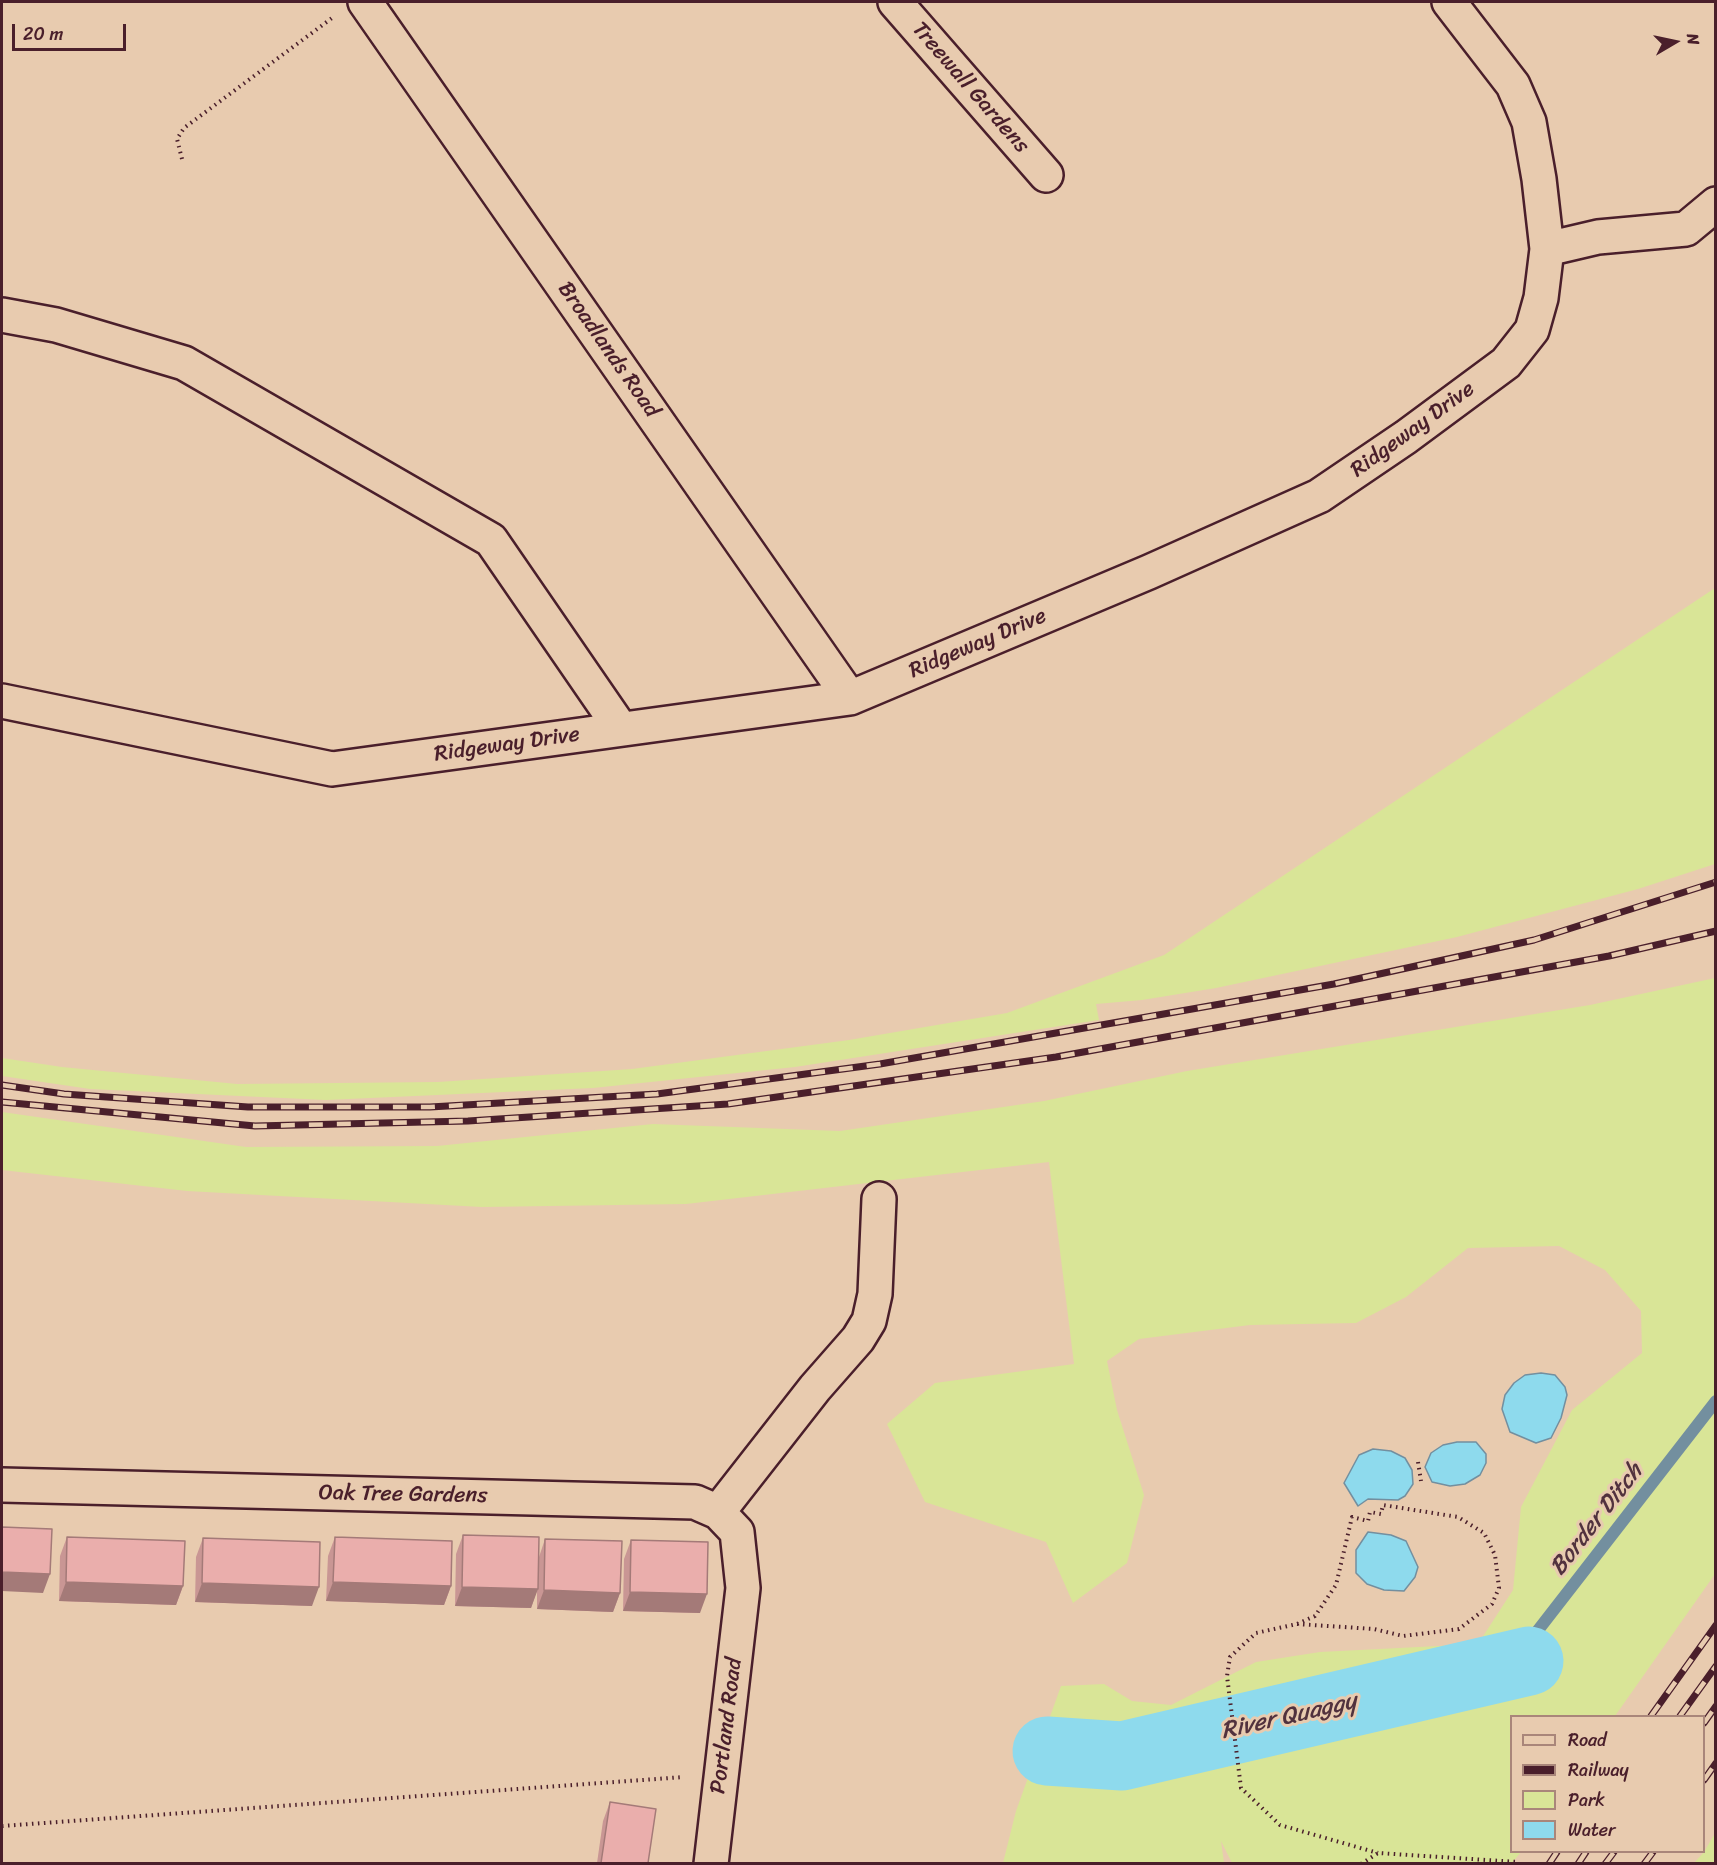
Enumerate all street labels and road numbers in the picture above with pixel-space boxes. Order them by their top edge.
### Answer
street label: Treewall Gardens [906,17,1034,159]
street label: Broadlands Road [551,277,665,423]
street label: Ridgeway Drive [1346,376,1480,484]
street label: Ridgeway Drive [905,603,1051,685]
street label: Ridgeway Drive [433,722,581,768]
street label: Oak Tree Gardens [318,1480,488,1510]
street label: Portland Road [706,1656,748,1796]

